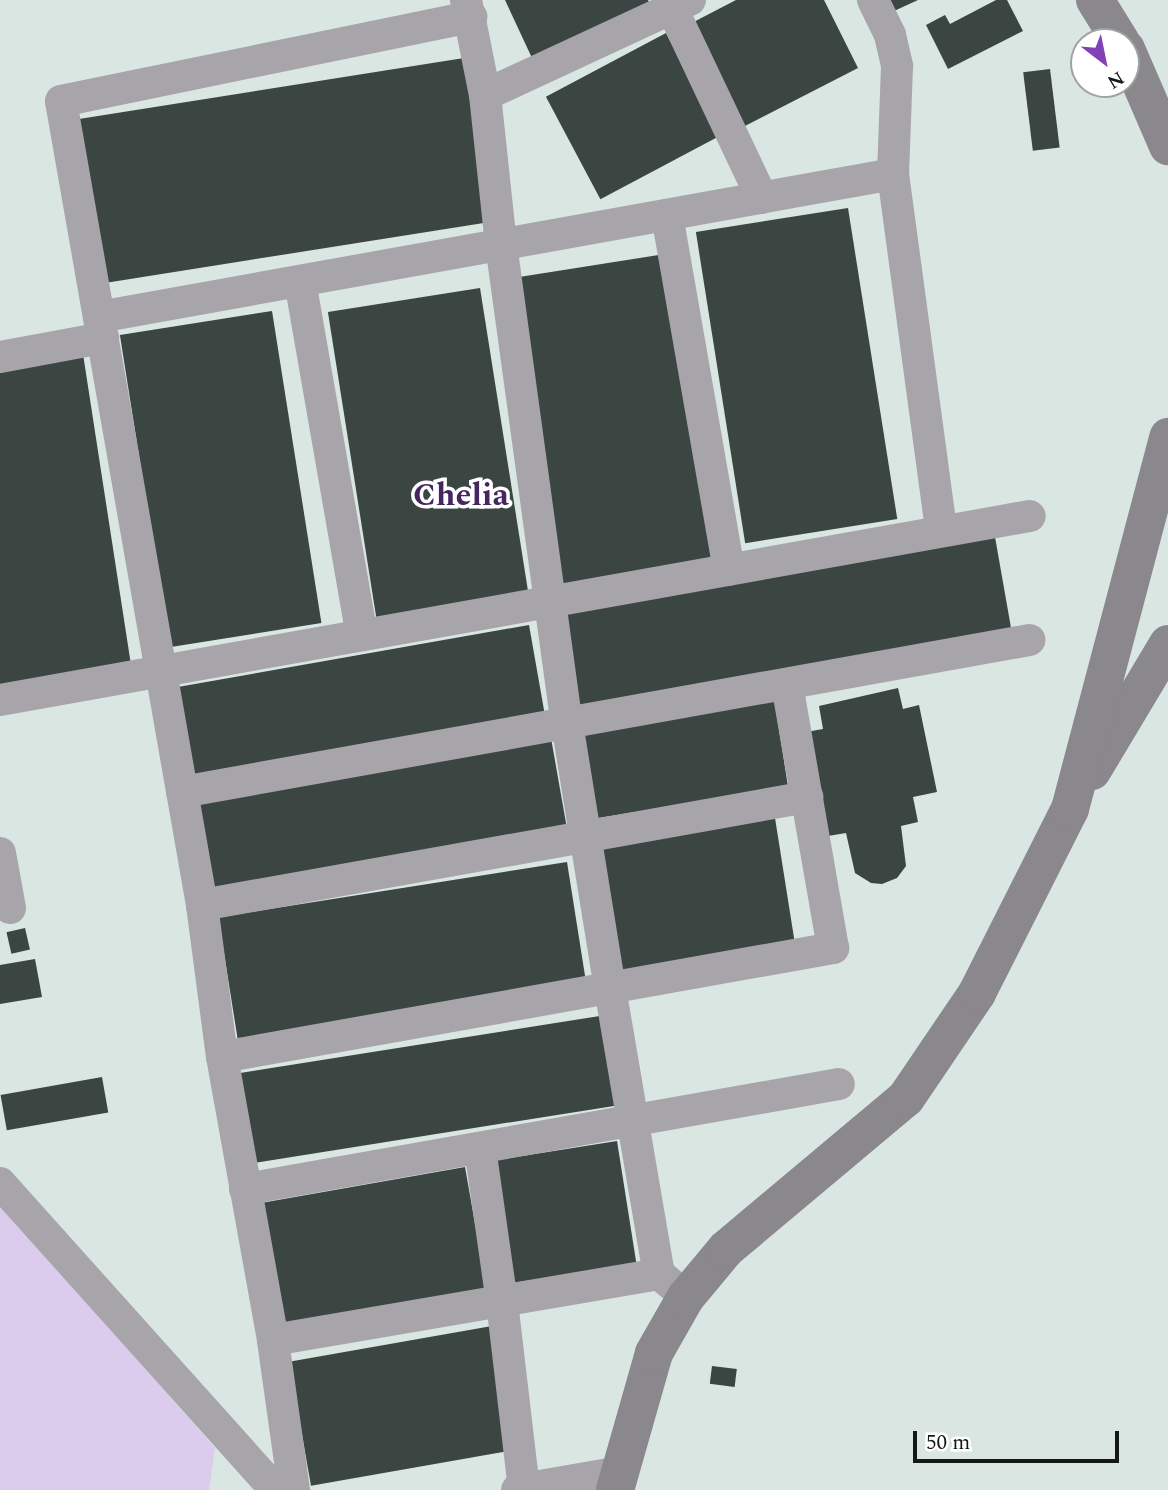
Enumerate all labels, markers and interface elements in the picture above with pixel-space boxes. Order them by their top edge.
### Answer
north arrow [1070,28,1140,98]
text: N [1101,63,1130,96]
district label: Chelia [413,477,509,515]
scale bar [916,1416,1122,1460]
text: 50 m [926,1427,970,1459]

